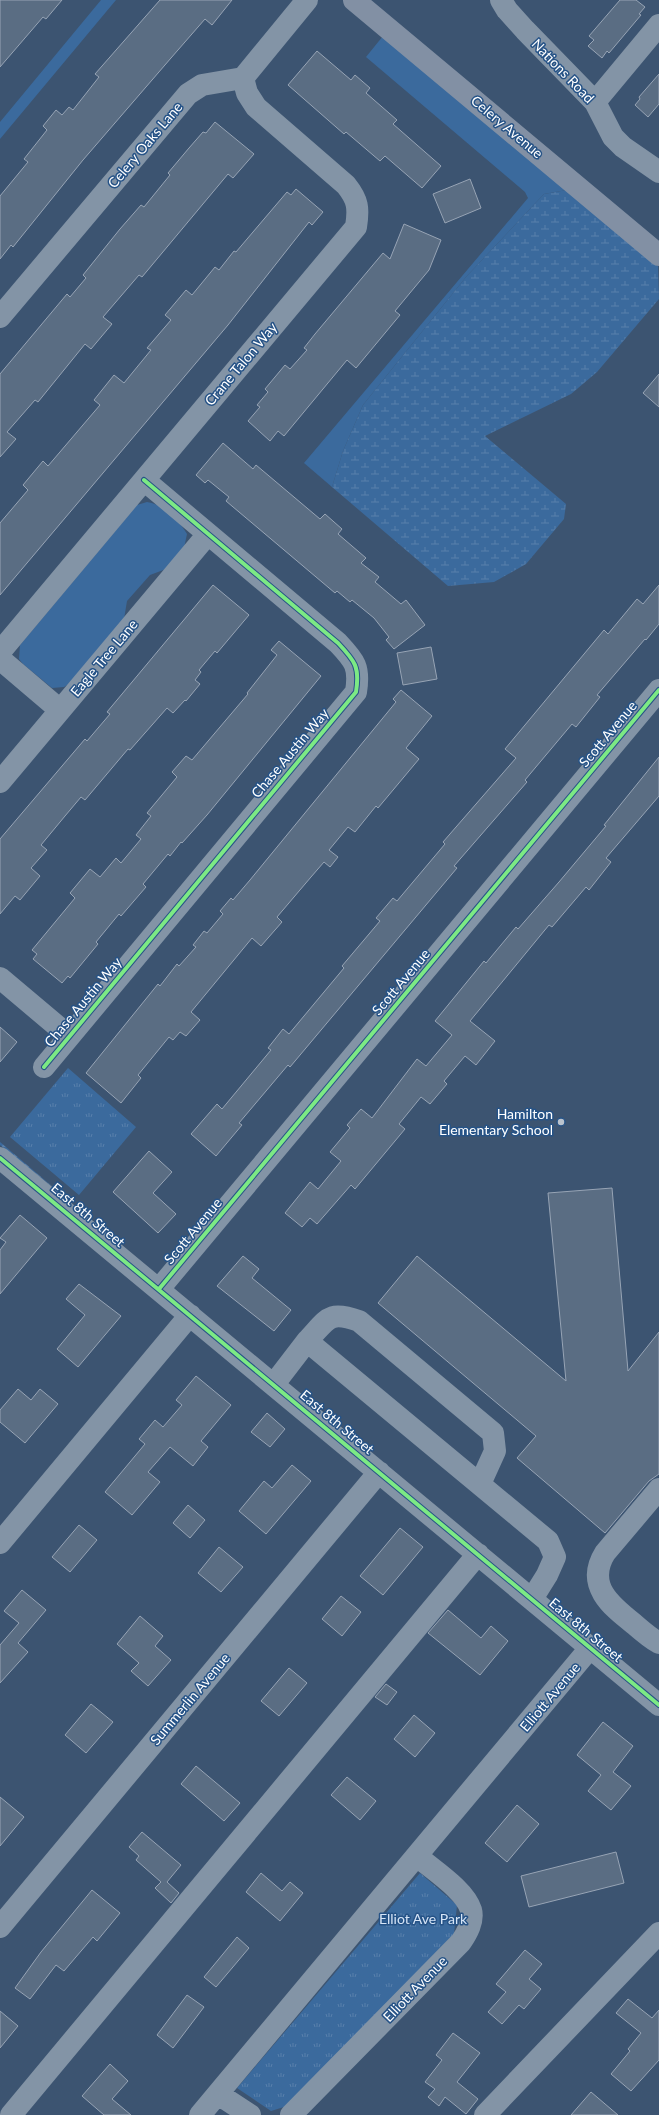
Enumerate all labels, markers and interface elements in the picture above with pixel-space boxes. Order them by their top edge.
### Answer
street label: Nations Road [529,35,598,106]
street label: Celery Avenue [468,92,547,162]
street label: Celery Oaks Lane [104,98,186,191]
street label: Crane Talon Way [201,318,281,409]
street label: Eagle Tree Lane [66,616,141,700]
street label: Scott Avenue [575,697,640,770]
street label: Chase Austin Way [247,704,332,801]
street label: Scott Avenue [368,945,433,1018]
street label: Chase Austin Way [40,953,125,1050]
place label: Hamilton Elementary School [439,1105,553,1138]
marker: Hamilton Elementary School [556,1117,566,1127]
street label: East 8th Street [48,1179,129,1250]
street label: Scott Avenue [160,1194,225,1267]
street label: East 8th Street [297,1386,378,1457]
street label: East 8th Street [546,1594,627,1665]
street label: Summerlin Avenue [146,1649,233,1748]
street label: Elliott Avenue [516,1659,583,1735]
park label: Elliot Ave Park [379,1910,468,1927]
street label: Elliott Avenue [379,1952,450,2025]

